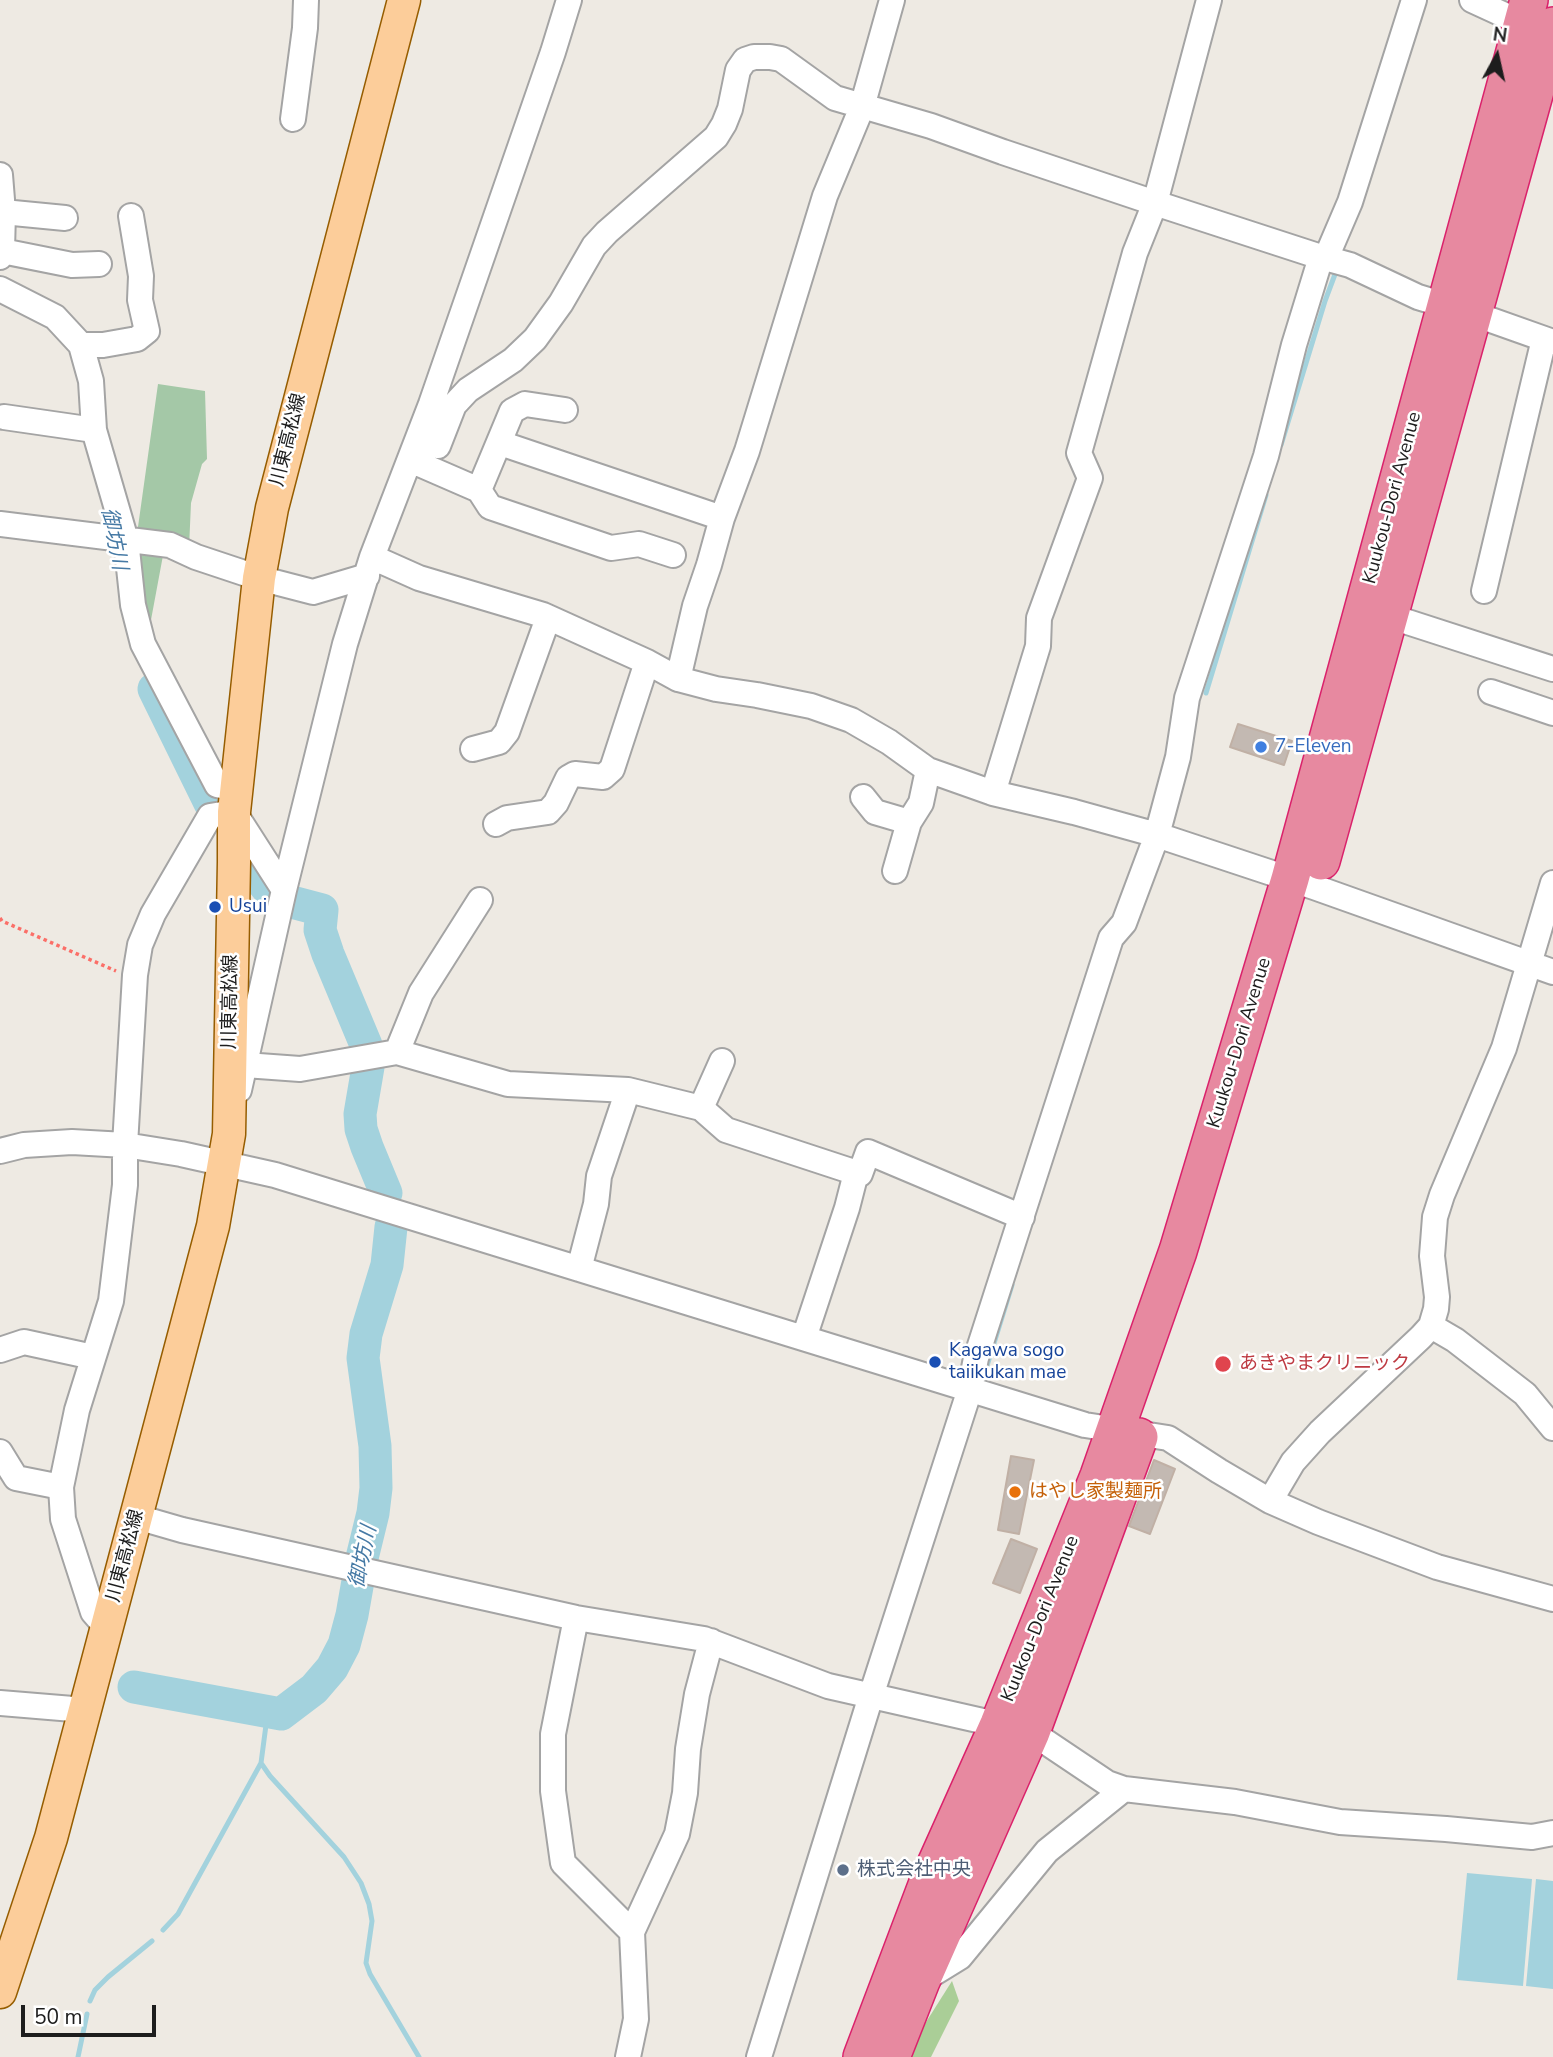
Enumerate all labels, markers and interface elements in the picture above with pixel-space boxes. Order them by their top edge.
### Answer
north arrow [1462,21,1532,91]
text: N [1491,21,1509,49]
street label: 川東高松線 [266,391,312,489]
street label: Kuukou-Dori Avenue [1359,410,1427,586]
water label: 御坊川 [95,506,131,572]
place label: 7-Eleven [1275,736,1352,758]
marker: 7-Eleven [1253,739,1269,755]
place label: Usui [229,896,267,918]
marker: Usui [207,899,223,915]
street label: 川東高松線 [219,954,243,1050]
street label: Kuukou-Dori Avenue [1203,955,1277,1131]
place label: Kagawa sogo taiikukan mae [949,1340,1066,1384]
place label: あきやまクリニック [1239,1353,1410,1375]
marker: Kagawa sogo taiikukan mae [927,1354,943,1370]
marker: あきやまクリニック [1213,1354,1233,1374]
place label: はやし家製麺所 [1029,1481,1162,1503]
marker: はやし家製麺所 [1007,1484,1023,1500]
street label: 川東高松線 [103,1507,149,1605]
water label: 御坊川 [345,1524,383,1590]
street label: Kuukou-Dori Avenue [997,1533,1085,1705]
place label: 株式会社中央 [857,1859,971,1881]
marker: 株式会社中央 [835,1862,851,1878]
scale bar [24,1990,159,2034]
text: 50 m [34,2003,83,2031]

